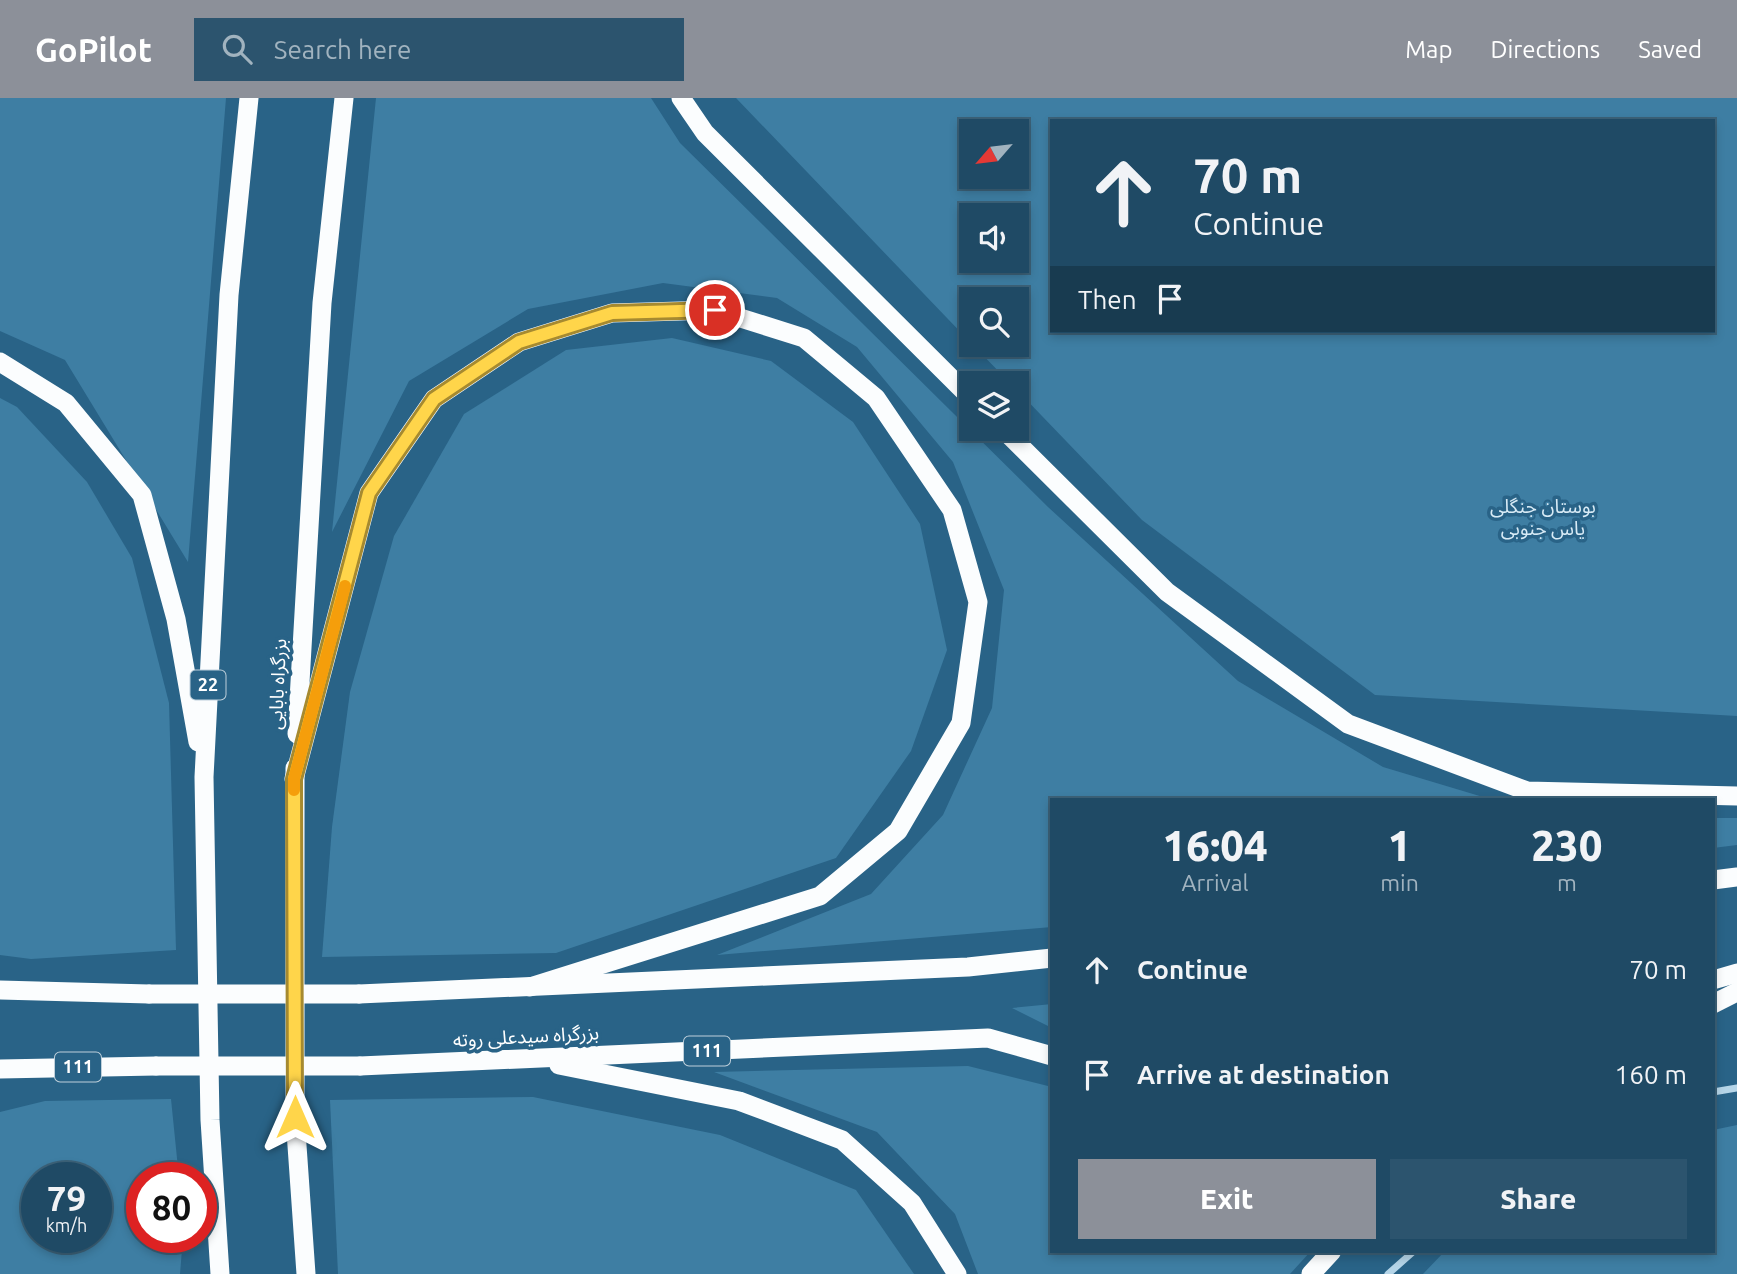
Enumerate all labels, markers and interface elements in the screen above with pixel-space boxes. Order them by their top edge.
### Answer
search box [194,18,684,81]
icon: search [218,30,256,68]
text: GoPilot [35,31,152,68]
text: Search here [274,35,411,64]
text: Map [1405,36,1452,63]
text: Directions [1490,36,1600,63]
text: Saved [1638,36,1702,63]
north arrow [959,119,1029,189]
map controls [959,119,1029,441]
icon: ahead [1078,147,1169,238]
text: 70 m [1193,147,1302,202]
button: sound [959,203,1029,273]
text: Continue [1193,205,1324,241]
pin [685,280,745,340]
icon: arrive [1151,280,1189,318]
text: Then [1078,285,1137,314]
button: search [959,287,1029,357]
icon: arrive [696,291,734,329]
button: layers [959,371,1029,441]
park label: بوستان جنگلی یاس جنوبی [1490,495,1596,540]
street label: بزرگراه بابایی [264,638,291,730]
road number: 22 [190,670,226,700]
text: 16:04 [1163,822,1268,869]
text: 1 [1388,822,1411,869]
text: 230 [1531,822,1602,869]
text: Arrival [1182,870,1249,895]
text: min [1380,870,1419,895]
text: m [1557,870,1577,895]
icon: ahead [1078,951,1116,989]
text: Continue [1137,955,1248,984]
text: 70 m [1629,955,1687,984]
street label: بزرگراه سیدعلی روته [452,1021,600,1052]
road number: 111 [684,1036,730,1066]
road number: 111 [55,1052,101,1082]
icon: arrive [1078,1056,1116,1094]
text: Arrive at destination [1137,1060,1390,1089]
text: 160 m [1615,1060,1687,1089]
position arrow [258,1080,332,1154]
button: Exit [1078,1159,1376,1239]
button: Share [1390,1159,1687,1239]
speed limit sign: 80 [126,1162,217,1253]
text: 79 [47,1178,86,1218]
text: km/h [46,1215,87,1235]

